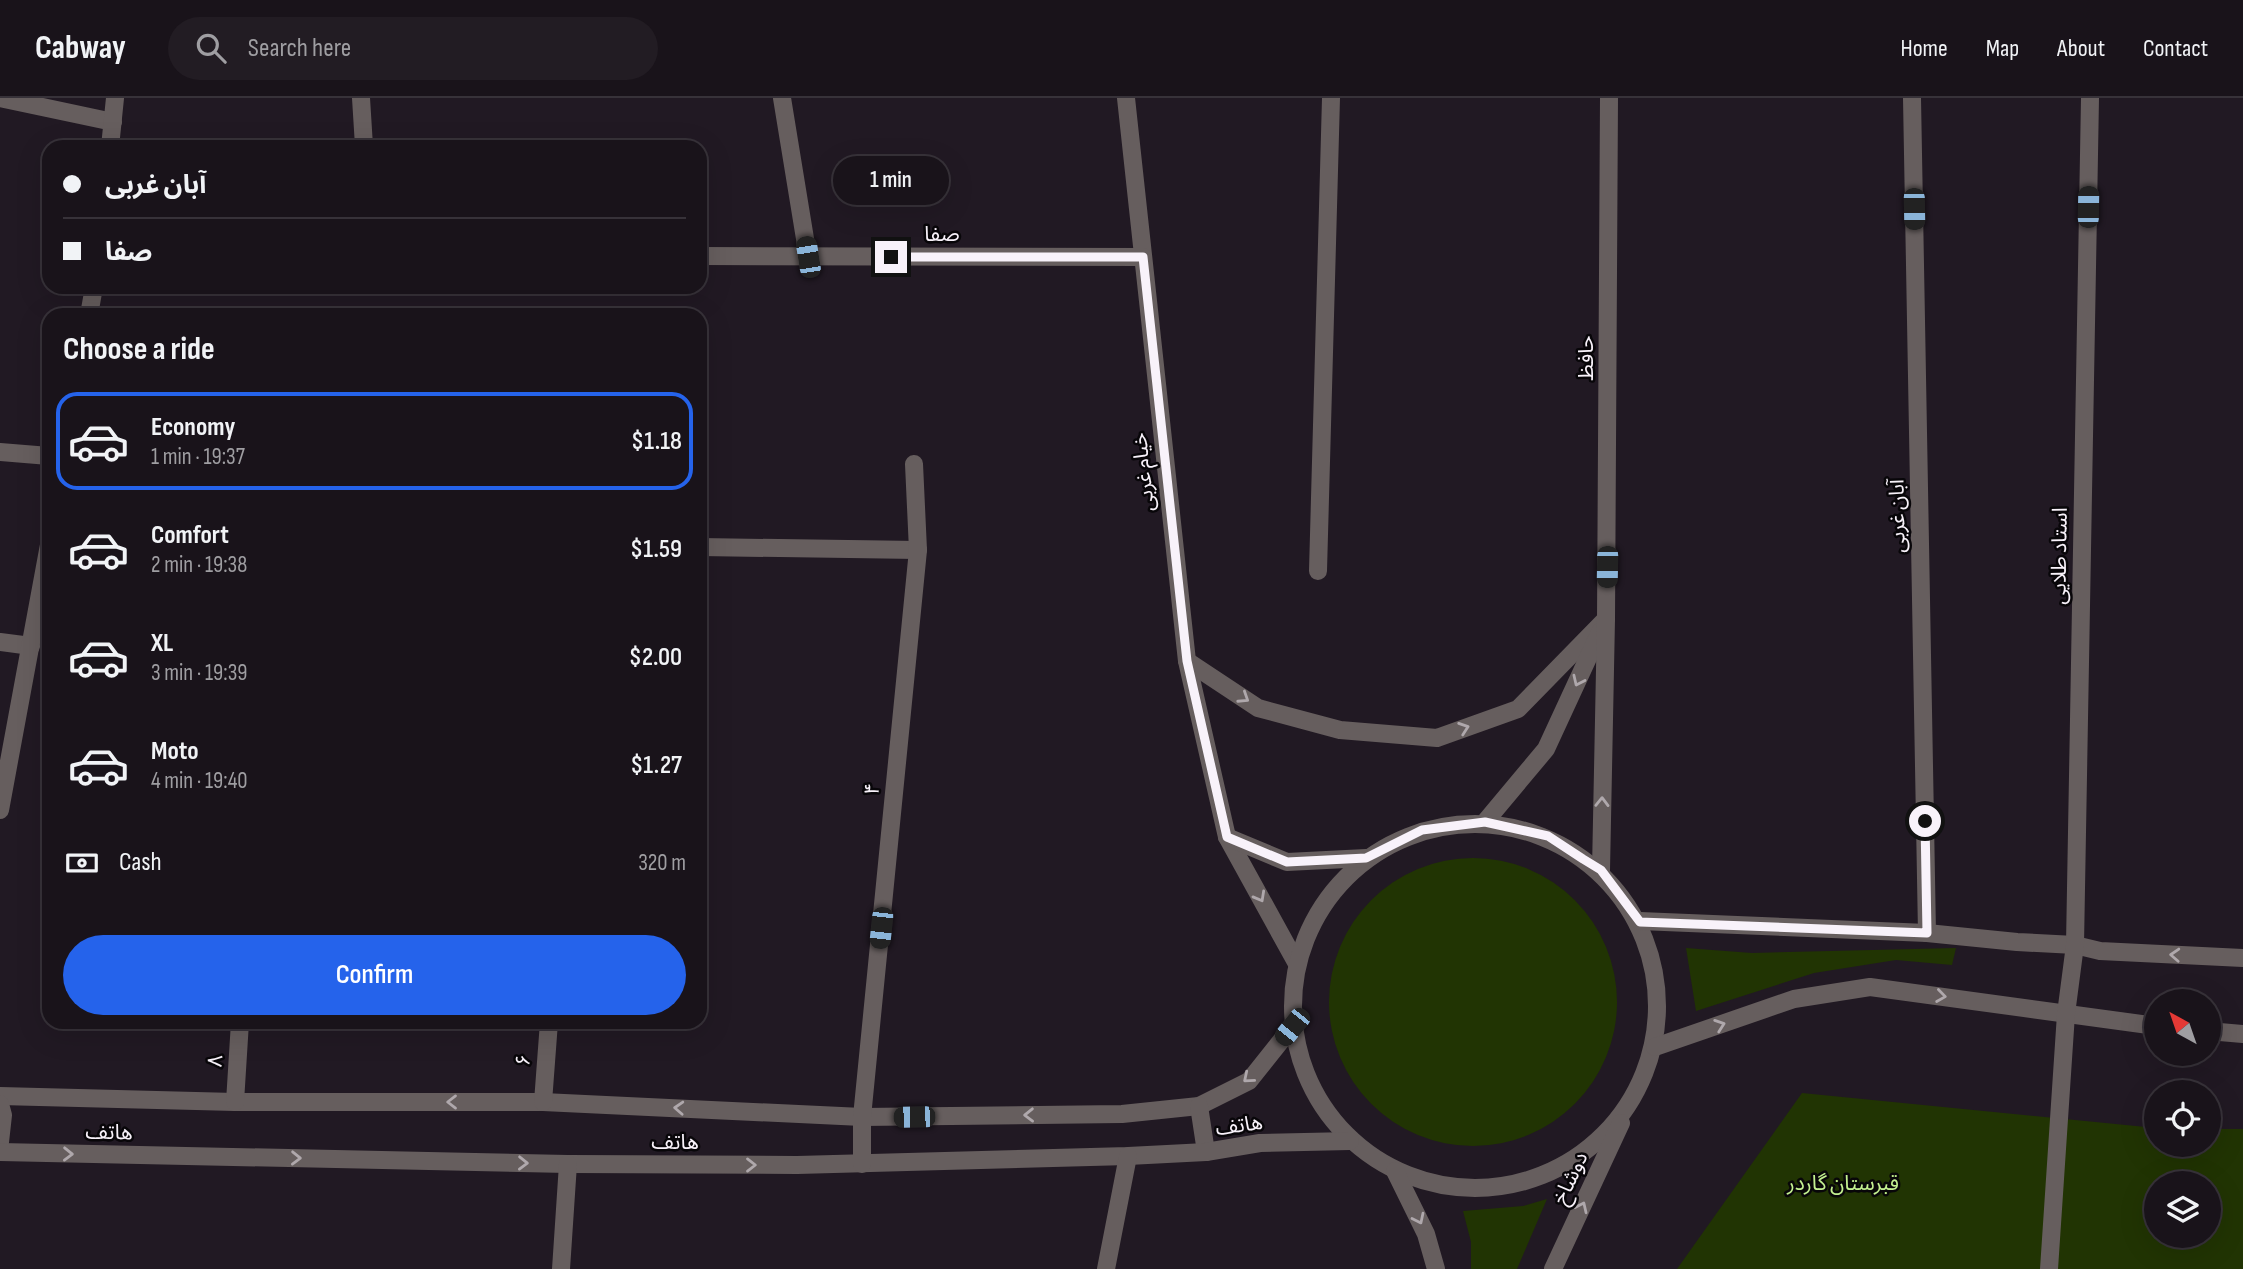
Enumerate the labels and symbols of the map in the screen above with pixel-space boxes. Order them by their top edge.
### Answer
callout: 1 min [833,156,949,204]
car [2078,186,2099,228]
car [1904,188,1925,230]
street label: صفا [924,222,960,247]
car [795,235,822,279]
route end [875,241,907,273]
street label: حافظ [1574,335,1599,381]
street label: خیام غربی [1127,431,1163,513]
street label: آبان غربی [1884,478,1911,553]
street label: استاد طلایی [2046,507,2073,605]
car [1597,546,1618,588]
one-way arrow [1572,674,1586,686]
one-way arrow [1236,690,1249,703]
one-way arrow [1457,722,1469,736]
street label: ۴ [859,782,886,796]
one-way arrow [1595,796,1610,807]
route start [1909,805,1941,837]
one-way arrow [1252,890,1265,902]
car [869,906,894,950]
one-way arrow [2169,947,2180,962]
one-way arrow [1935,989,1947,1004]
north arrow [2144,989,2221,1066]
car [1271,1004,1314,1050]
one-way arrow [1713,1019,1725,1033]
street label: ۶ [511,1053,536,1067]
street label: ۸ [203,1054,228,1068]
one-way arrow [1243,1070,1256,1082]
one-way arrow [446,1094,456,1110]
one-way arrow [673,1101,684,1116]
car [893,1106,936,1128]
one-way arrow [1023,1107,1034,1123]
street label: هاتف [1214,1110,1264,1141]
street label: هاتف [85,1120,133,1145]
street label: هاتف [651,1130,699,1155]
one-way arrow [63,1146,74,1161]
street label: دوشاخ [1547,1148,1595,1209]
one-way arrow [291,1150,301,1166]
one-way arrow [518,1155,529,1171]
one-way arrow [746,1157,756,1173]
park label: قبرستان گاردر [1786,1171,1899,1196]
one-way arrow [1573,1202,1587,1214]
one-way arrow [1410,1212,1424,1224]

